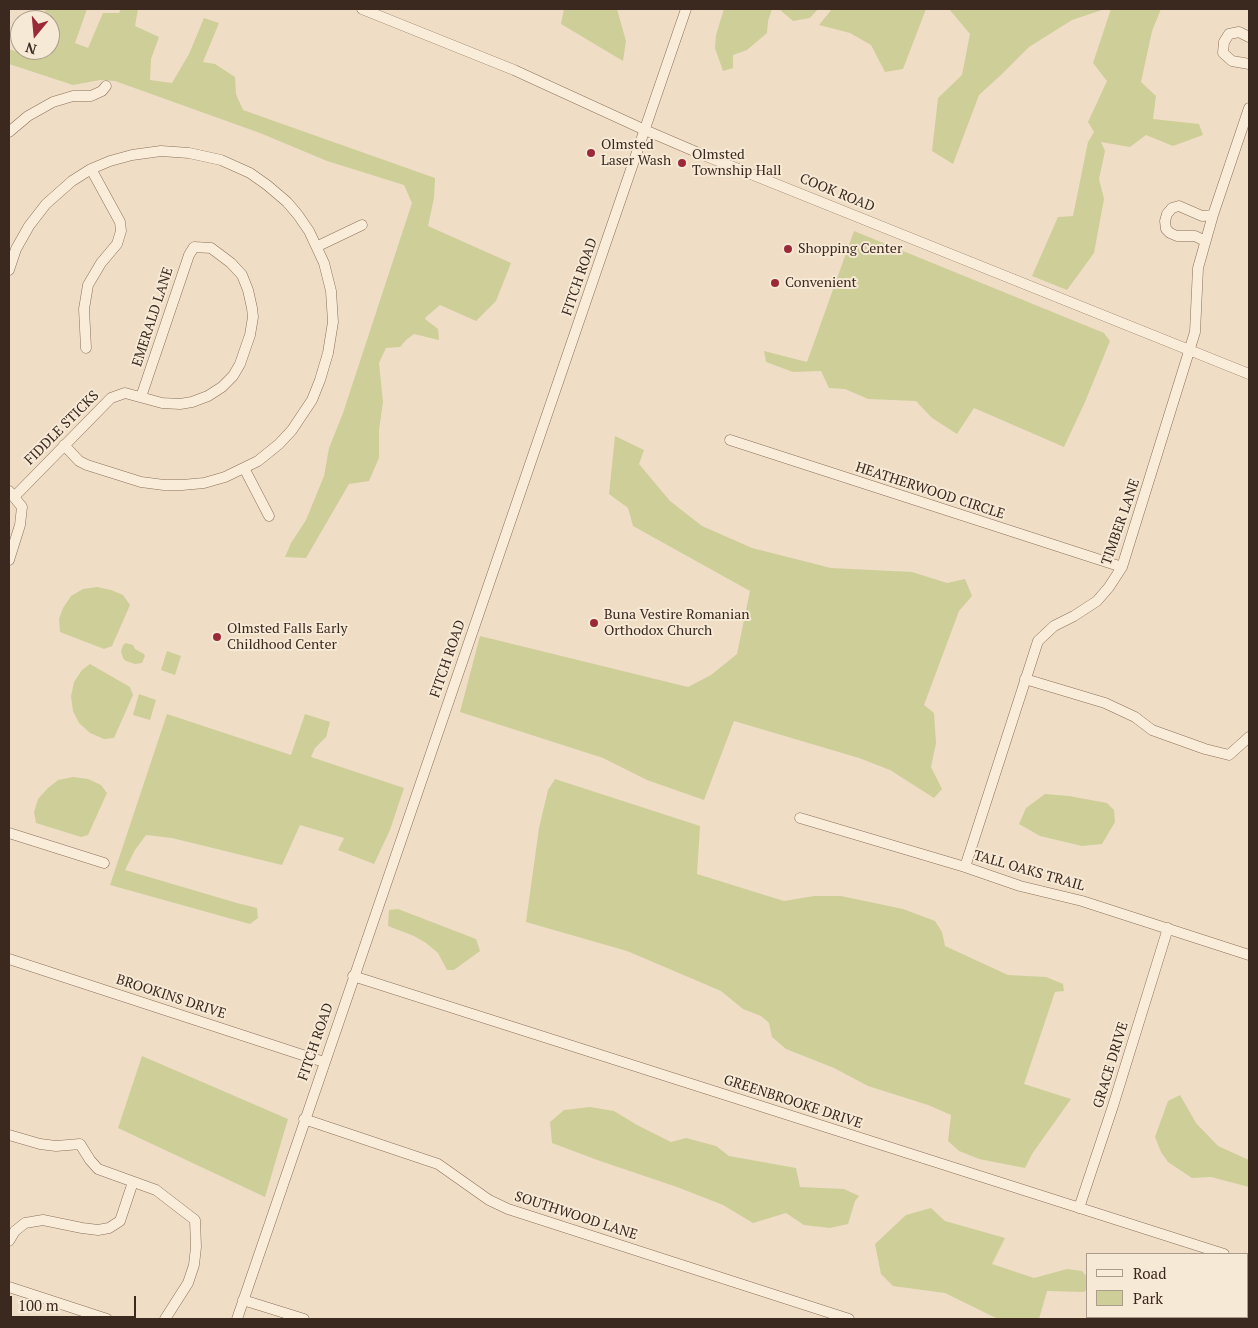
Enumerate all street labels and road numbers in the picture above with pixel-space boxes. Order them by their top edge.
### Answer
street label: COOK ROAD [797,170,877,216]
street label: FITCH ROAD [559,236,601,318]
street label: EMERALD LANE [129,265,177,369]
street label: FIDDLE STICKS [21,387,103,469]
street label: HEATHERWOOD CIRCLE [853,459,1007,523]
street label: TIMBER LANE [1098,477,1144,567]
street label: FITCH ROAD [427,618,469,700]
street label: TALL OAKS TRAIL [972,847,1086,895]
street label: BROOKINS DRIVE [114,971,228,1023]
street label: FITCH ROAD [295,1001,337,1083]
street label: GRACE DRIVE [1090,1020,1132,1110]
street label: GREENBROOKE DRIVE [721,1072,865,1132]
street label: SOUTHWOOD LANE [512,1188,640,1244]

